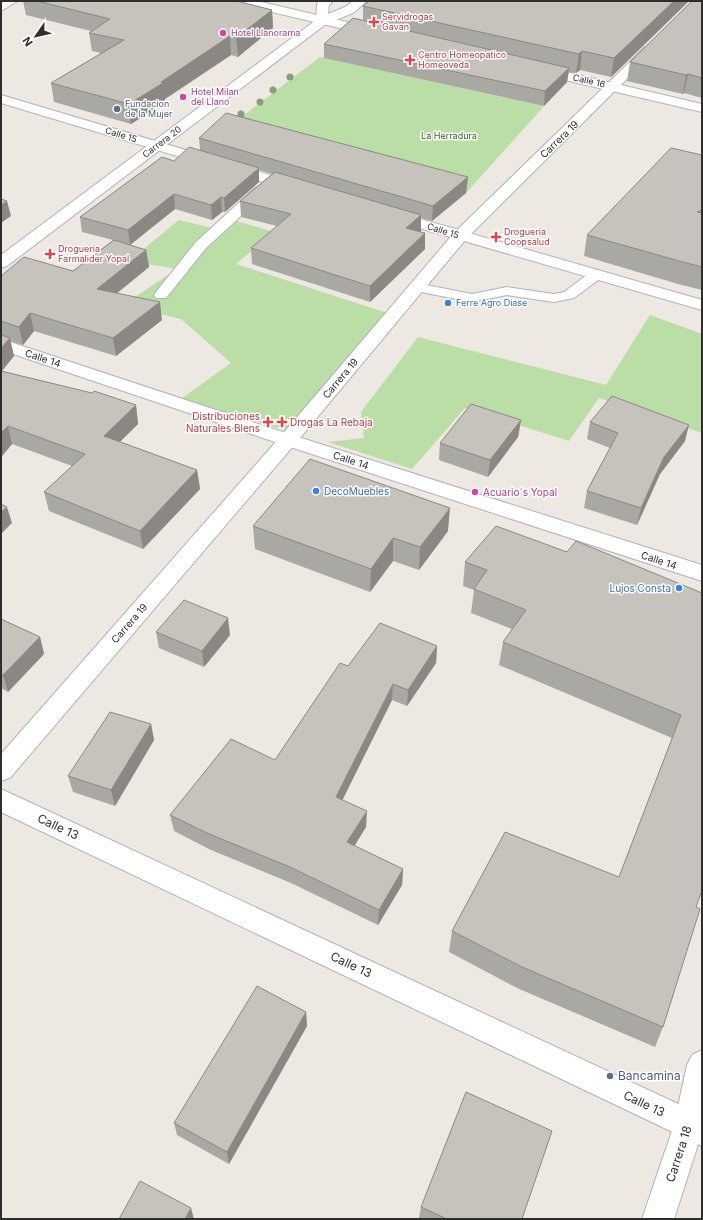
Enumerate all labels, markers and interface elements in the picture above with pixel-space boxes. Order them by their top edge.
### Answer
place label: Servidrogas Gavan [382,11,434,32]
north arrow [16,16,56,56]
marker: Servidrogas Gavan [369,17,379,27]
place label: Hotel Llanorama [231,27,300,38]
marker: Hotel Llanorama [218,28,228,38]
text: N [20,34,36,49]
place label: Centro Homeopatico Homeoveda [418,49,506,70]
marker: Centro Homeopatico Homeoveda [405,55,415,65]
street label: Calle 16 [572,71,607,90]
place label: Hotel Milan del Llano [191,86,239,107]
marker: Hotel Milan del Llano [178,92,188,102]
place label: Fundacion de la Mujer [125,98,173,119]
marker: Fundacion de la Mujer [112,104,122,114]
street label: Carrera 19 [537,118,581,160]
street label: Carrera 20 [140,123,184,160]
street label: Calle 15 [104,124,138,145]
park label: La Herradura [421,130,477,141]
street label: Calle 15 [426,220,460,241]
place label: Drogueria Coopsalud [504,226,550,247]
marker: Drogueria Coopsalud [491,232,501,242]
place label: Drogueria Farmalider Yopal [58,243,129,264]
marker: Drogueria Farmalider Yopal [45,249,55,259]
place label: Ferre Agro Diase [456,297,527,308]
marker: Ferre Agro Diase [443,298,453,308]
street label: Calle 14 [24,347,62,369]
street label: Carrera 19 [320,355,360,401]
place label: Distribuciones Naturales Blens [186,410,260,434]
place label: Drogas La Rebaja [290,416,373,428]
marker: Distribuciones Naturales Blens [263,417,273,427]
marker: Drogas La Rebaja [277,417,287,427]
street label: Calle 14 [332,449,370,471]
place label: DecoMuebles [324,485,389,497]
marker: DecoMuebles [311,486,321,496]
place label: Acuario´s Yopal [483,486,557,498]
marker: Acuario´s Yopal [470,487,480,497]
street label: Calle 14 [640,549,678,571]
place label: Lujos Consta [610,582,671,594]
marker: Lujos Consta [674,583,684,593]
street label: Carrera 19 [108,601,150,645]
street label: Calle 13 [35,810,81,843]
street label: Calle 13 [328,948,374,981]
place label: Bancamina [618,1068,681,1083]
marker: Bancamina [605,1071,615,1081]
street label: Calle 13 [621,1087,667,1120]
street label: Carrera 18 [662,1124,695,1184]

